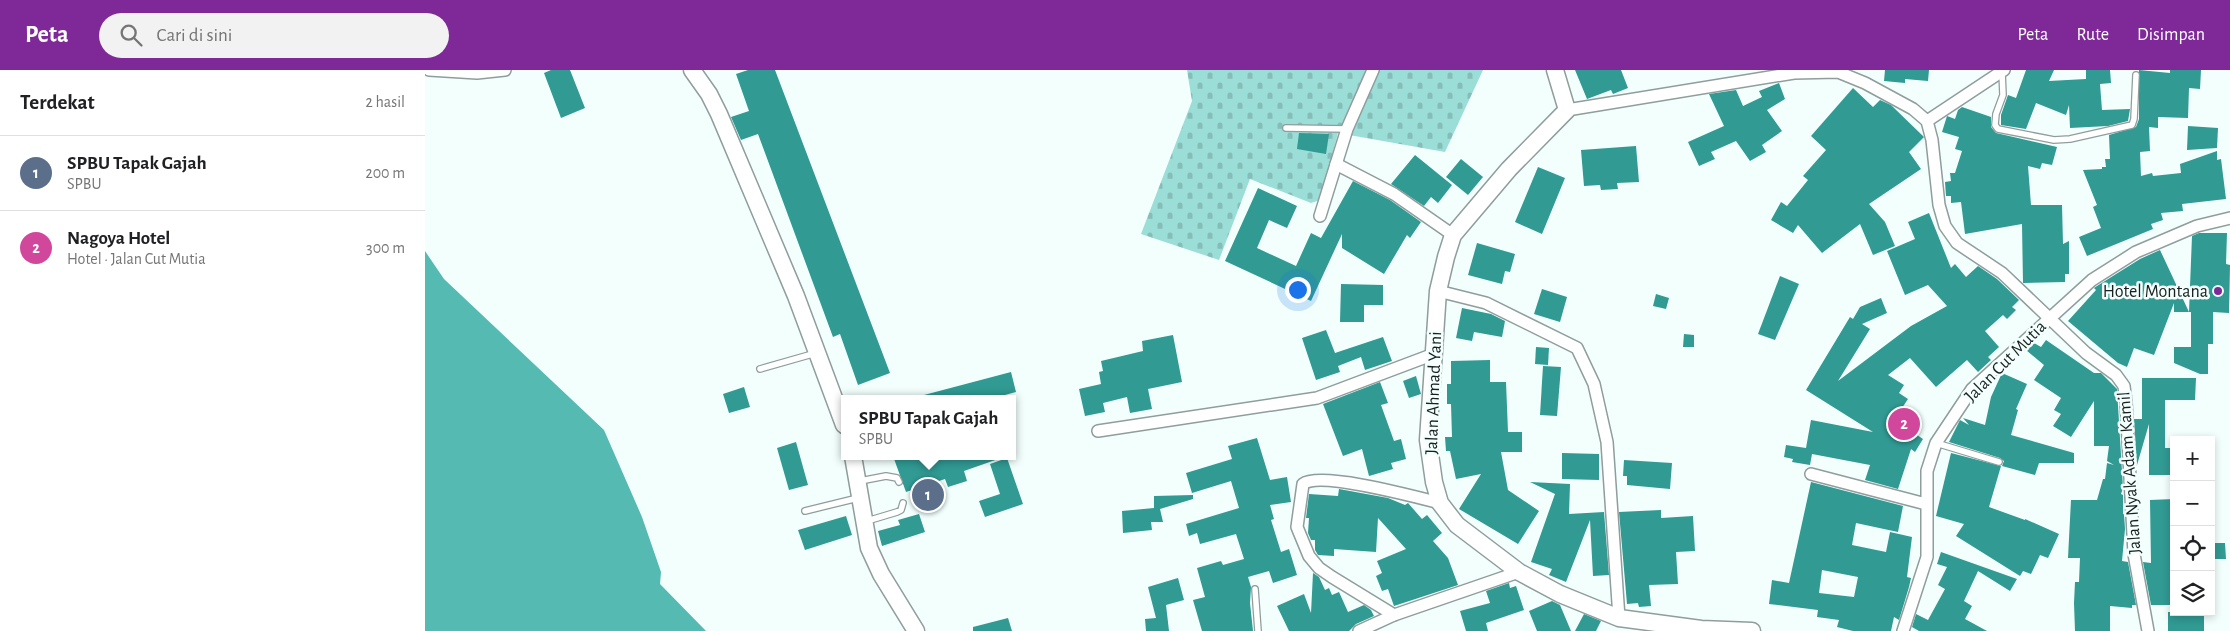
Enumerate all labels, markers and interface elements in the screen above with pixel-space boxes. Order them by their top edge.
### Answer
search box [99,13,449,58]
icon: search [117,21,145,49]
text: Peta [25,23,69,47]
text: Cari di sini [157,26,232,45]
text: Peta [2017,26,2048,44]
text: Rute [2076,26,2109,44]
text: Disimpan [2137,26,2205,44]
text: Terdekat [20,92,95,113]
text: 2 hasil [366,94,405,110]
text: SPBU Tapak Gajah [67,154,207,173]
text: 1 [33,165,39,181]
text: 200 m [365,165,405,181]
text: SPBU [67,176,101,192]
text: Nagoya Hotel [67,229,170,248]
text: 2 [32,240,40,256]
text: 300 m [366,240,405,256]
text: Hotel · Jalan Cut Mutia [67,251,206,267]
your location [1285,277,1311,303]
place label: Hotel Montana [2103,283,2208,301]
marker: Hotel Montana [2212,285,2224,297]
street label: Jalan Cut Mutia [1962,318,2050,406]
street label: Jalan Ahmad Yani [1423,331,1445,455]
street label: Jalan Nyak Adam Kamil [2115,391,2145,555]
popup [841,395,1016,460]
pin: 2 [1888,405,1920,443]
text: SPBU Tapak Gajah [859,409,998,428]
text: SPBU [859,431,893,447]
map controls [2170,436,2215,616]
button: + [2170,436,2215,481]
pin: 1 [912,476,944,514]
button: − [2170,481,2215,526]
button: locate [2170,526,2215,571]
button: layers [2170,571,2215,616]

